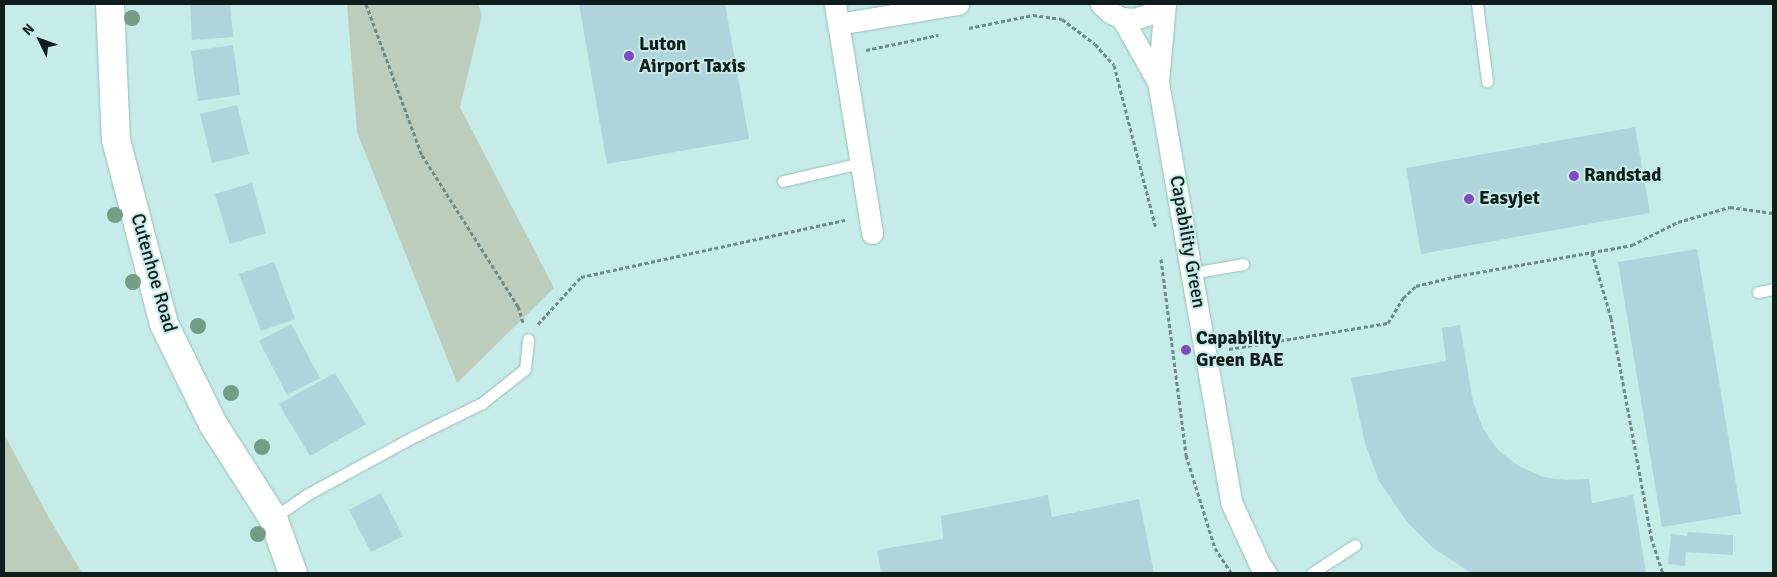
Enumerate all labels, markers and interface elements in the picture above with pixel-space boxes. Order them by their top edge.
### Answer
north arrow [15,15,65,65]
text: N [19,20,38,39]
place label: Luton Airport Taxis [639,34,745,78]
marker: Luton Airport Taxis [623,50,635,62]
place label: Randstad [1584,165,1661,187]
marker: Randstad [1568,170,1580,182]
street label: Capability Green [1164,174,1210,310]
place label: Easyjet [1479,188,1540,210]
marker: Easyjet [1463,193,1475,205]
street label: Cutenhoe Road [125,211,181,335]
place label: Capability Green BAE [1196,328,1284,372]
marker: Capability Green BAE [1180,344,1192,356]

